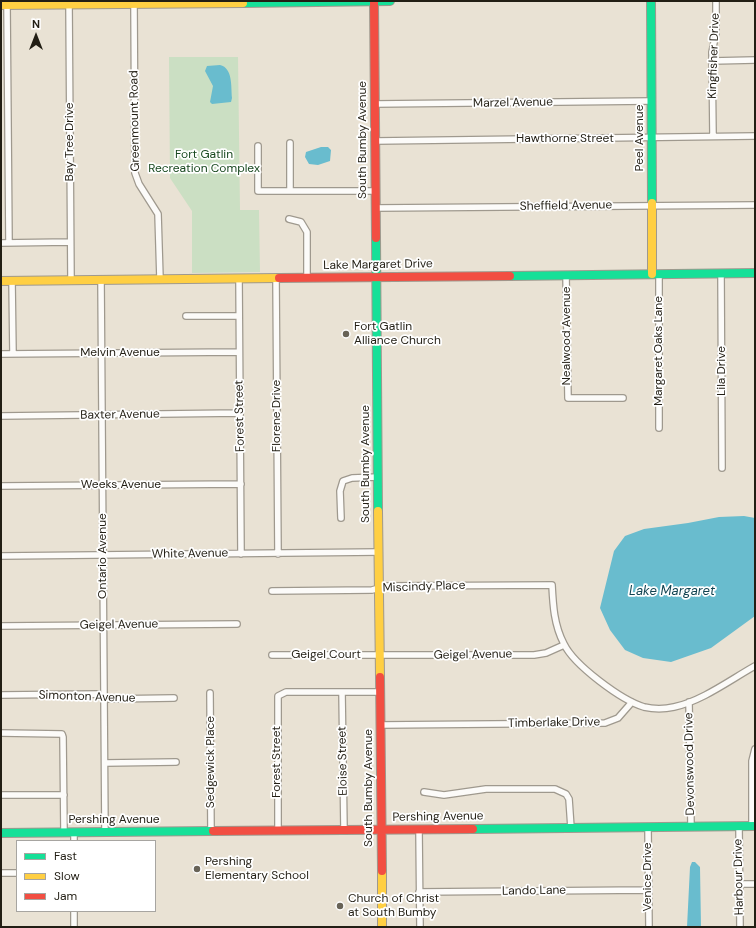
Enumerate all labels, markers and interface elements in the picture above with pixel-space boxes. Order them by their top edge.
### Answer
street label: Kingfisher Drive [705,13,723,99]
north arrow [16,16,56,56]
text: N [32,17,40,31]
street label: Greenmount Road [127,70,143,172]
street label: South Bumby Avenue [356,81,370,199]
street label: Marzel Avenue [473,95,553,111]
street label: Bay Tree Drive [63,103,77,181]
street label: Peel Avenue [633,105,647,171]
street label: Hawthorne Street [516,132,614,146]
park label: Fort Gatlin Recreation Complex [148,148,260,176]
street label: Sheffield Avenue [520,198,612,214]
street label: Lake Margaret Drive [323,257,433,273]
street label: Nealwood Avenue [560,287,574,385]
street label: Margaret Oaks Lane [652,296,666,406]
place label: Fort Gatlin Alliance Church [354,320,441,348]
marker: Fort Gatlin Alliance Church [341,329,351,339]
street label: Melvin Avenue [80,346,160,360]
street label: Lila Drive [715,346,729,396]
street label: Forest Street [232,380,248,452]
street label: Florene Drive [270,380,284,452]
street label: South Bumby Avenue [359,405,373,523]
street label: Baxter Avenue [80,407,160,423]
street label: Weeks Avenue [81,478,161,492]
street label: Ontario Avenue [96,513,110,599]
street label: White Avenue [152,546,228,562]
street label: Miscindy Place [382,578,466,596]
water label: Lake Margaret [629,584,715,600]
street label: Geigel Avenue [80,617,158,633]
street label: Geigel Avenue [434,647,512,663]
street label: Geigel Court [291,648,361,662]
street label: Simonton Avenue [38,688,136,706]
street label: Devonswood Drive [682,712,698,816]
street label: Timberlake Drive [508,715,600,731]
street label: Sedgewick Place [204,716,218,808]
street label: Forest Street [270,726,284,798]
street label: Eloise Street [335,726,351,796]
street label: South Bumby Avenue [362,729,376,847]
street label: Pershing Avenue [392,809,484,825]
street label: Pershing Avenue [68,813,160,827]
street label: Harbour Drive [731,839,747,915]
legend [16,840,156,912]
street label: Venice Drive [641,842,655,912]
text: Fast [54,848,77,864]
place label: Pershing Elementary School [205,855,309,883]
marker: Pershing Elementary School [192,864,202,874]
text: Slow [54,868,80,884]
street label: Lando Lane [502,883,566,899]
text: Jam [54,888,77,904]
place label: Church of Christ at South Bumby [348,892,439,920]
marker: Church of Christ at South Bumby [335,901,345,911]

